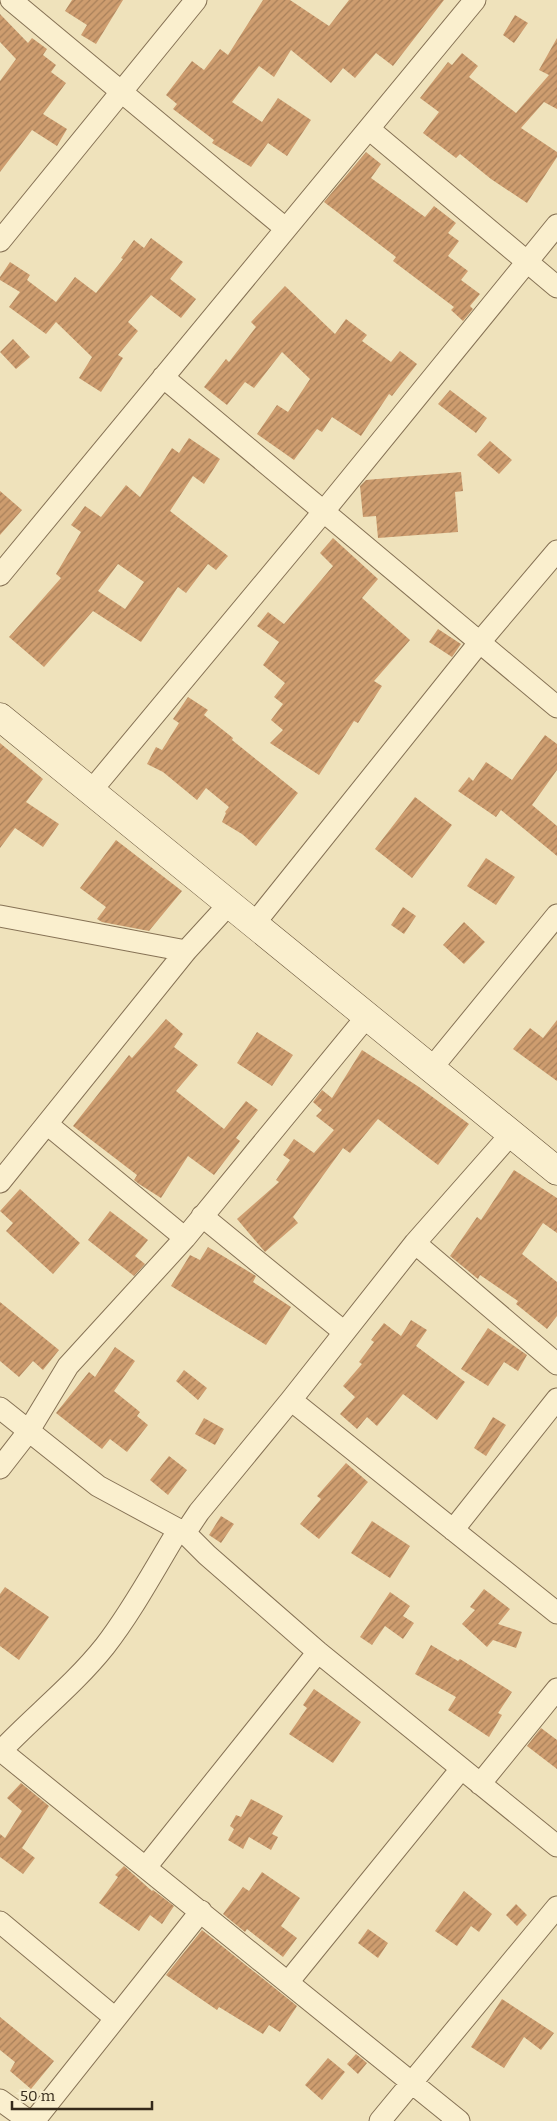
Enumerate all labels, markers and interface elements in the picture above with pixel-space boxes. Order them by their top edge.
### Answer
scale bar [12,2078,152,2110]
text: 50 m [20,2087,56,2105]

